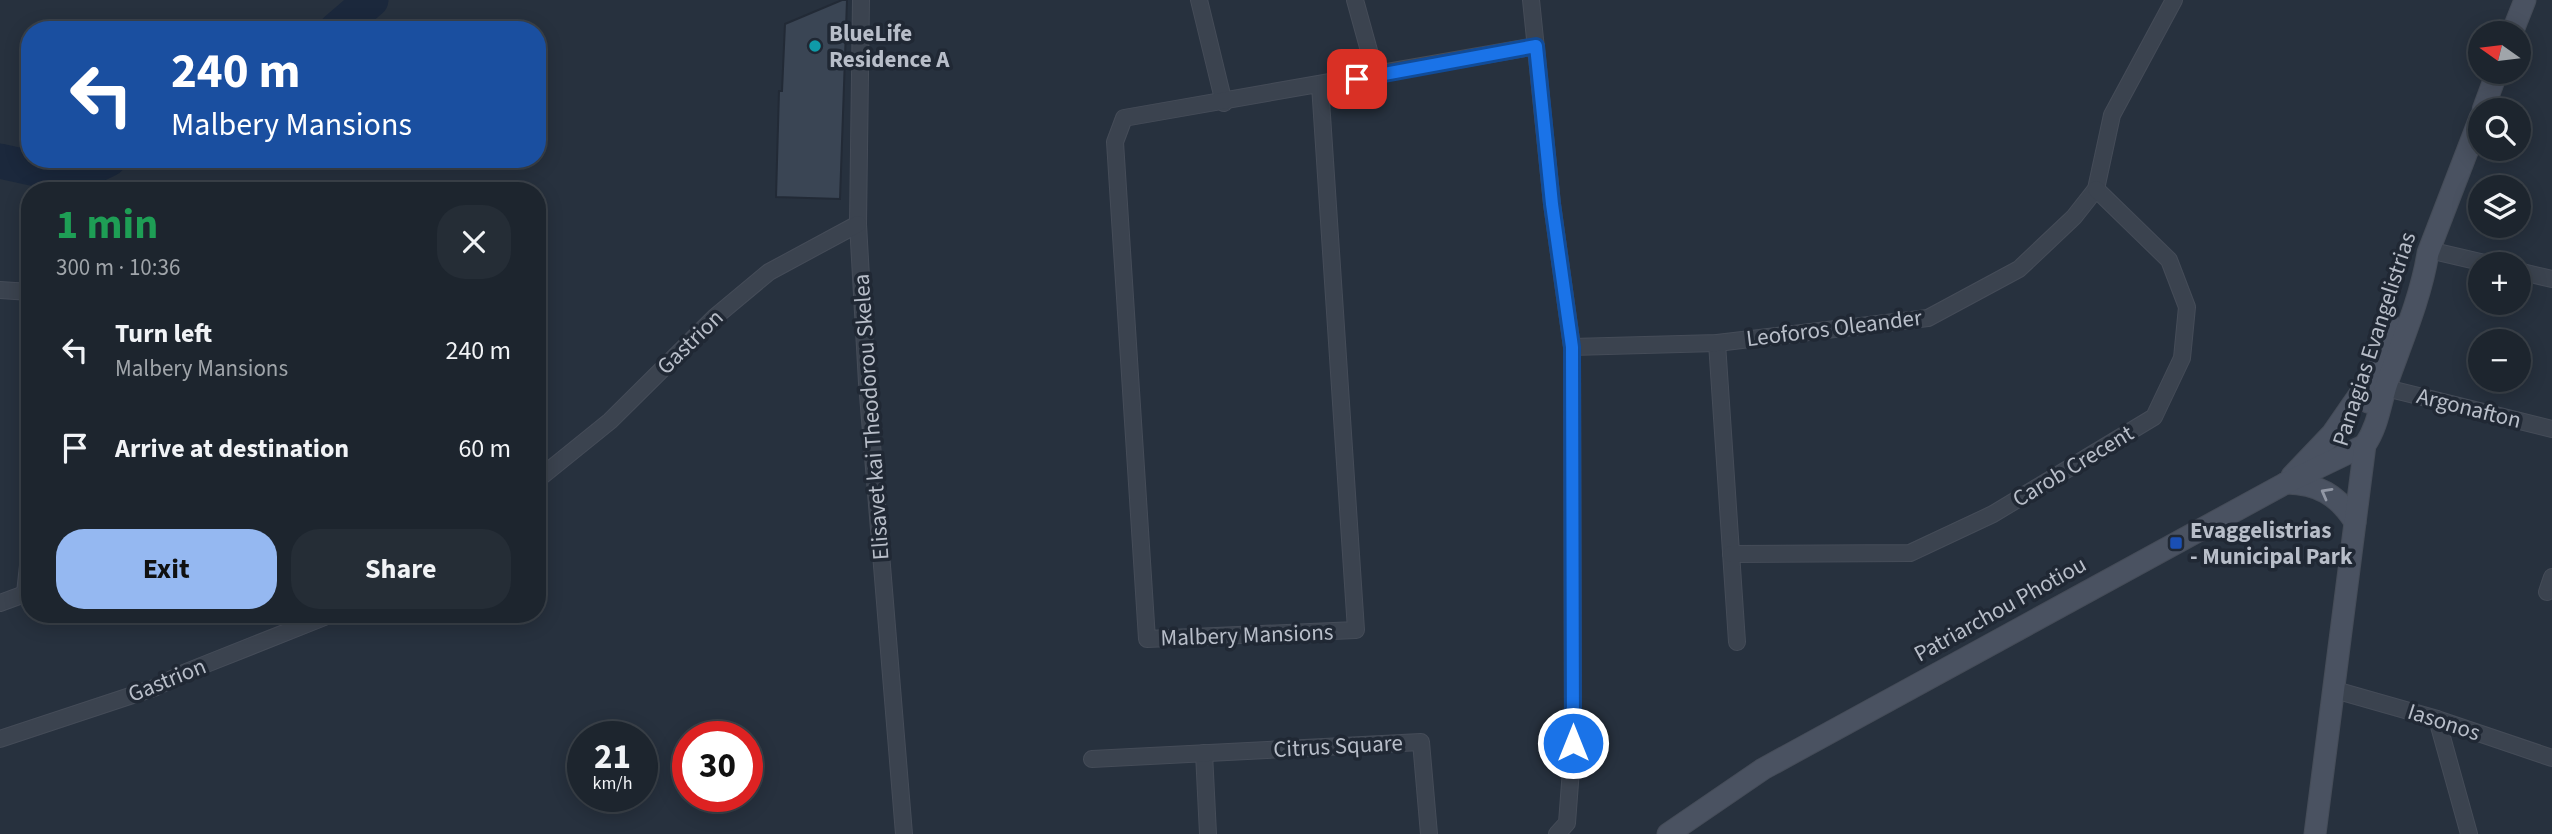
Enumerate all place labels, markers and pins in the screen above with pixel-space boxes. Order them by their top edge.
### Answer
place label: BlueLife Residence A [829,17,950,76]
marker: BlueLife Residence A [807,38,823,54]
pin [1327,49,1387,109]
place label: Evaggelistrias - Municipal Park [2190,514,2353,573]
marker: Evaggelistrias - Municipal Park [2168,535,2184,551]

